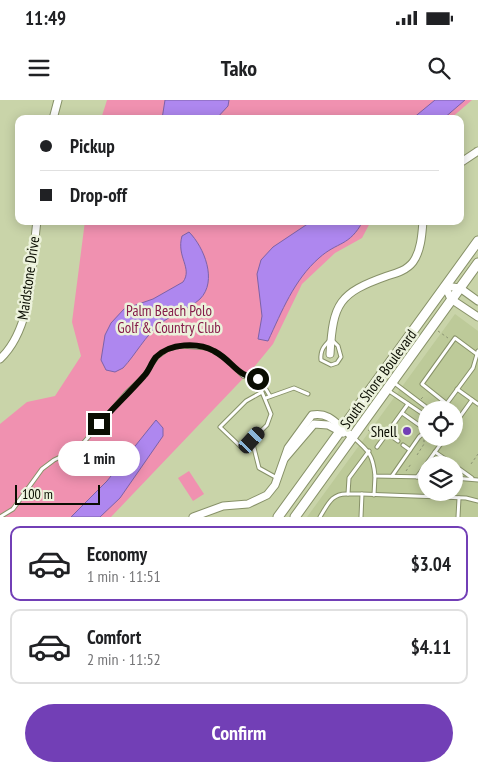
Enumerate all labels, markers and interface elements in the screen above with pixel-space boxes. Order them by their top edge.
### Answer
text: 11:49 [25,6,66,30]
icon: menu [25,54,53,82]
text: Tako [221,54,257,82]
icon: search [425,54,453,82]
text: Pickup [70,134,115,158]
text: Drop-off [70,183,127,207]
street label: Maidstone Drive [13,235,43,321]
park label: Palm Beach Polo Golf & Country Club [117,301,221,337]
street label: South Shore Boulevard [336,326,420,432]
route start [247,368,269,390]
map controls [418,401,463,501]
button: locate [418,401,463,446]
route end [88,413,110,435]
place label: Shell [371,422,397,441]
car [236,424,267,456]
marker: Shell [401,425,413,437]
callout: 1 min [58,442,140,476]
text: 1 min [83,448,115,468]
button: layers [418,456,463,501]
scale bar [15,482,100,505]
text: 100 m [22,485,53,503]
icon: car [27,541,72,586]
text: Economy [87,542,147,566]
text: $3.04 [411,552,451,576]
text: 1 min · 11:51 [87,566,161,586]
icon: car [27,624,72,669]
text: Comfort [87,625,141,649]
text: $4.11 [411,635,451,659]
text: 2 min · 11:52 [87,649,161,669]
button: Confirm [25,704,453,762]

